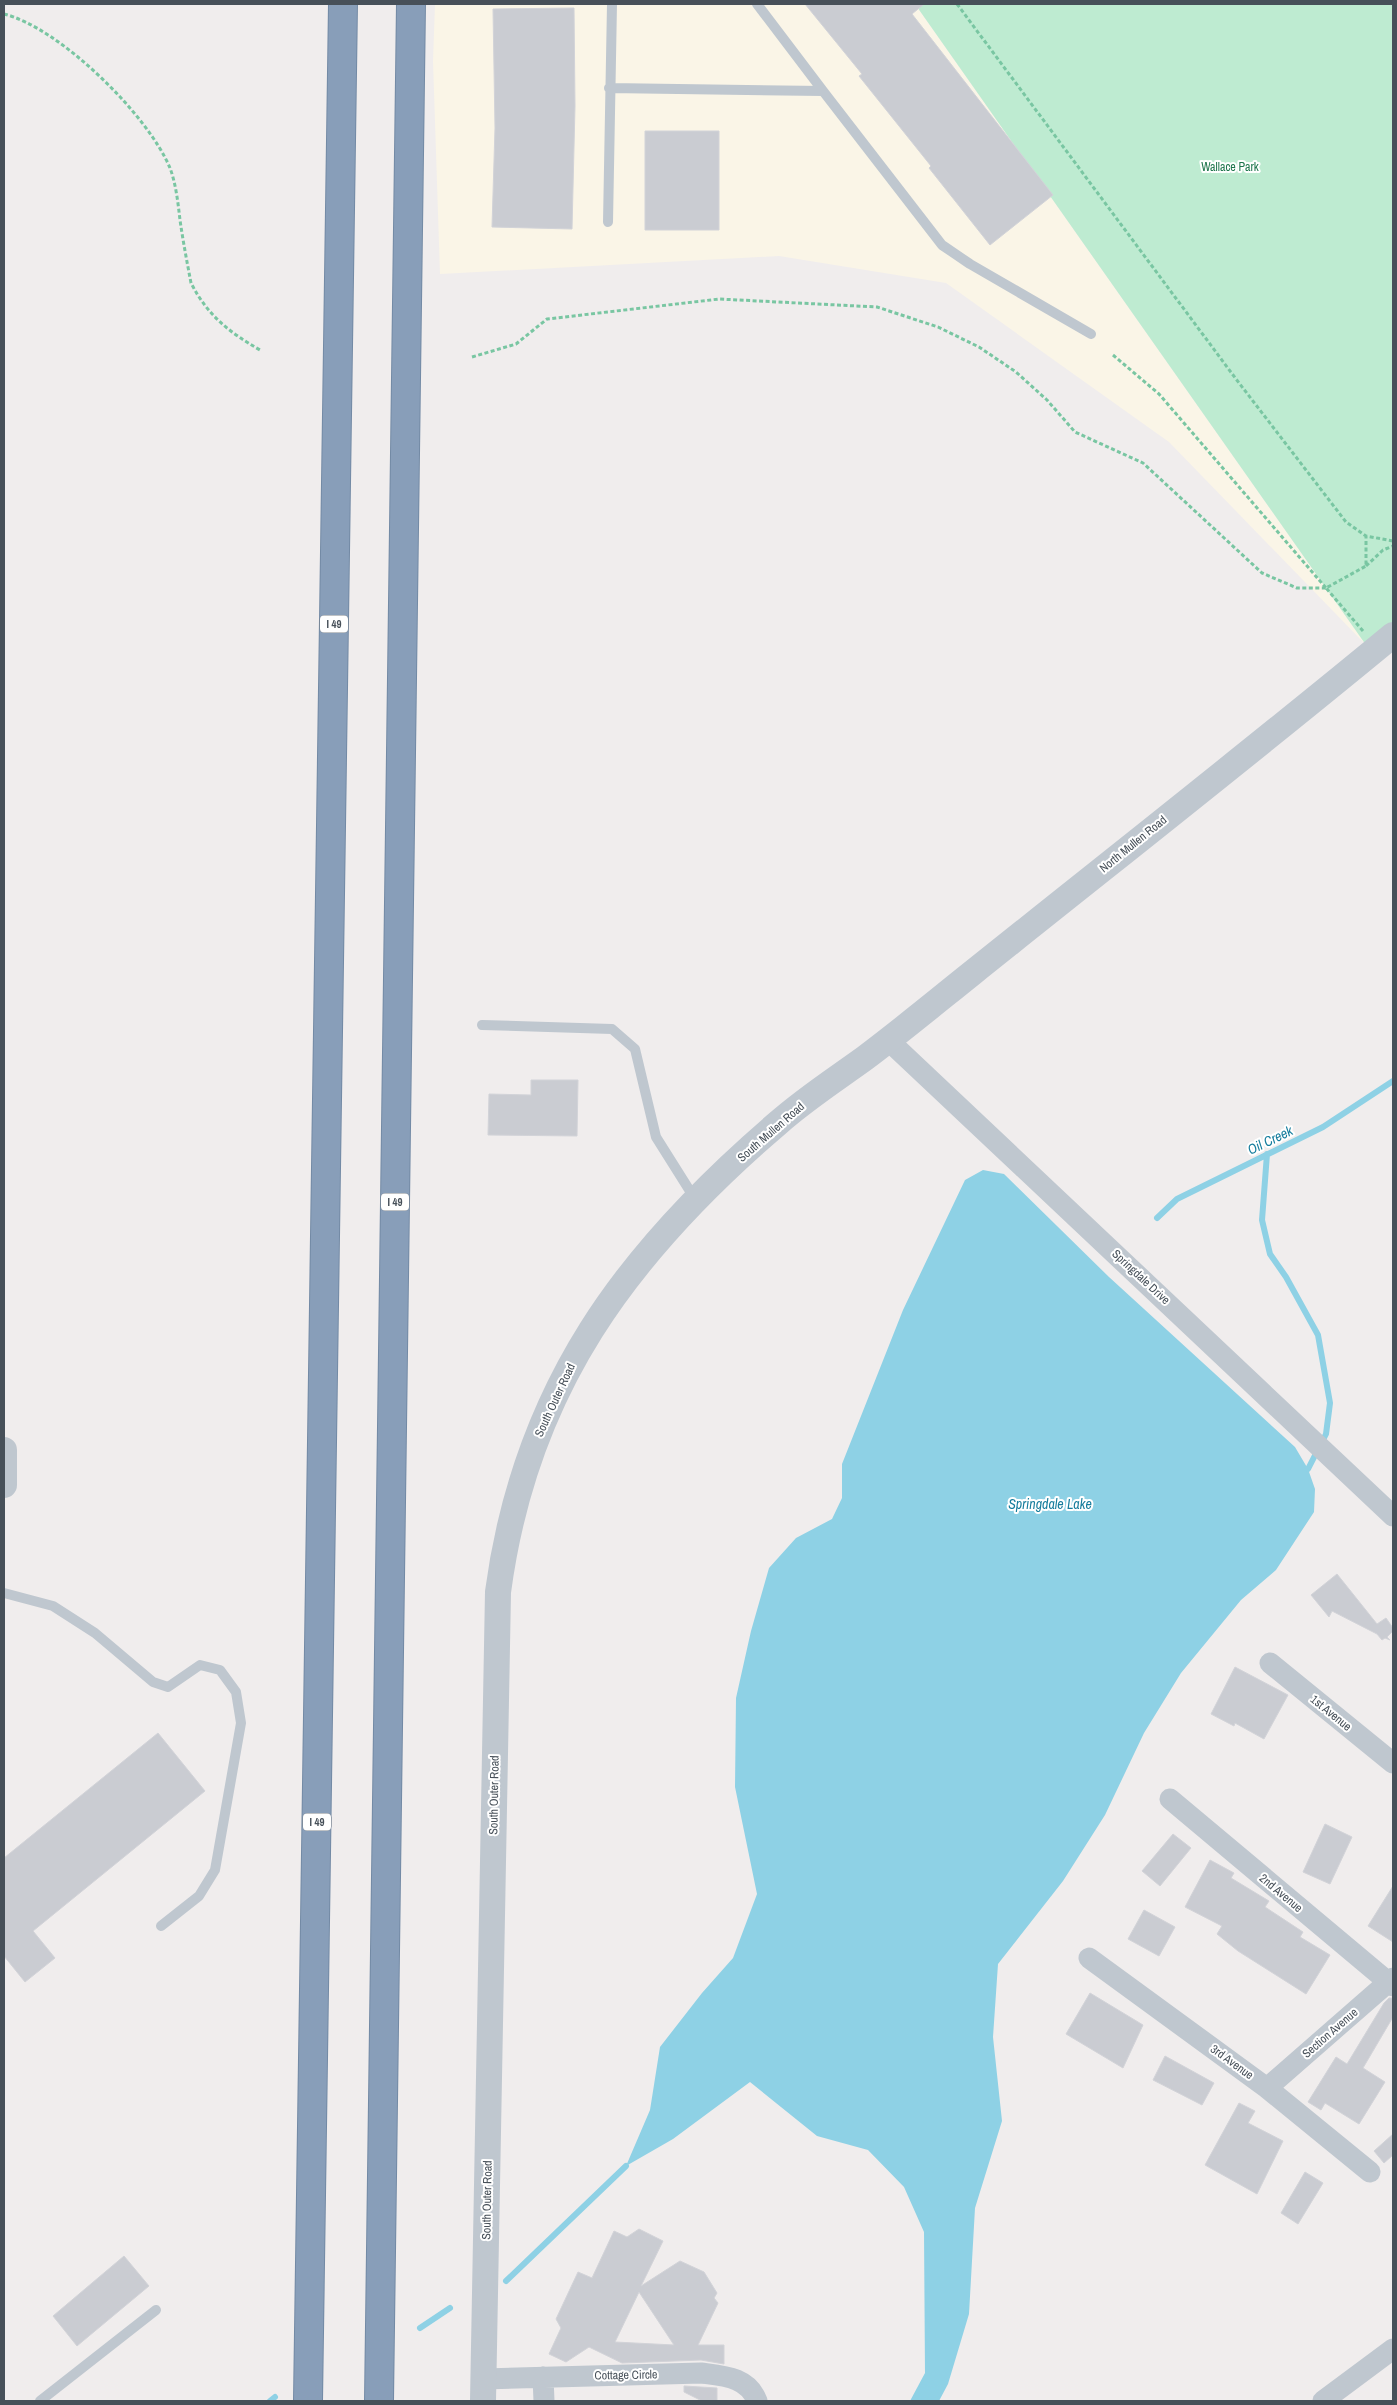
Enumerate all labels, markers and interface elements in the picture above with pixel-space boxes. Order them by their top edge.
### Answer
park label: Wallace Park [1201,159,1259,175]
road number: I 49 [320,616,348,632]
street label: North Mullen Road [1096,812,1170,876]
street label: South Mullen Road [734,1099,808,1165]
water label: Oil Creek [1244,1121,1297,1159]
road number: I 49 [381,1194,409,1210]
street label: Springdale Drive [1109,1246,1173,1308]
street label: South Outer Road [531,1361,579,1439]
water label: Springdale Lake [1008,1495,1092,1513]
street label: 1st Avenue [1307,1692,1355,1734]
street label: South Outer Road [485,1755,503,1835]
road number: I 49 [303,1814,331,1830]
street label: 2nd Avenue [1256,1870,1306,1916]
street label: Section Avenue [1299,2004,1361,2062]
street label: 3rd Avenue [1207,2041,1257,2083]
street label: South Outer Road [478,2160,496,2240]
street label: Cottage Circle [594,2366,658,2384]

